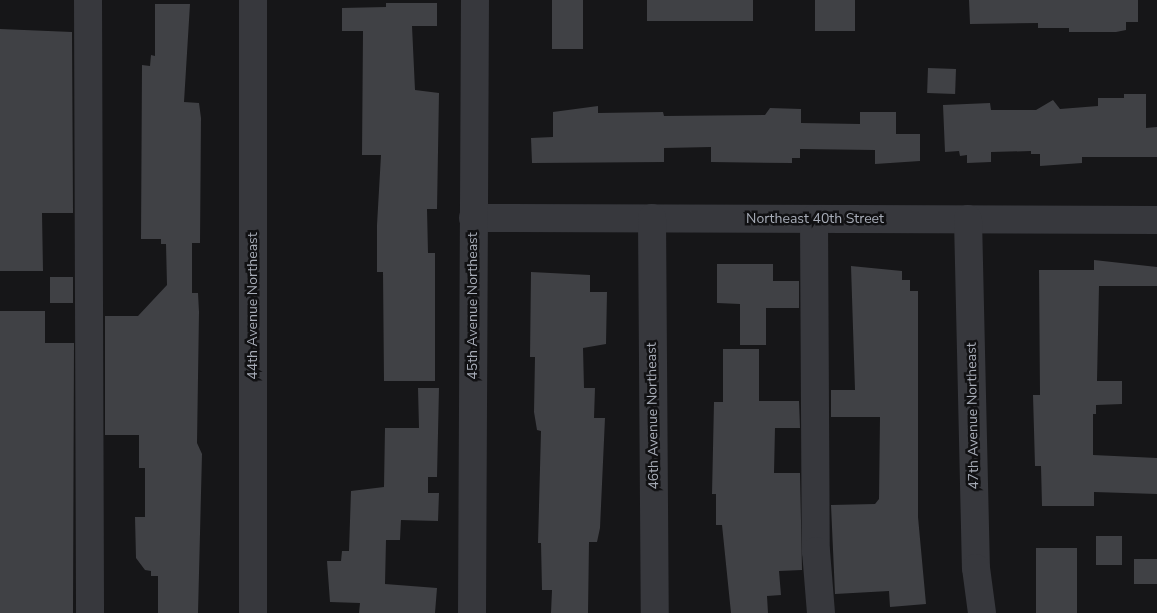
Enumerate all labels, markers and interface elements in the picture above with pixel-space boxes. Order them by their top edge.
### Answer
street label: Northeast 40th Street [746,211,884,227]
street label: 44th Avenue Northeast [245,232,261,380]
street label: 45th Avenue Northeast [465,232,481,380]
street label: 46th Avenue Northeast [643,342,663,490]
street label: 47th Avenue Northeast [963,342,983,490]

